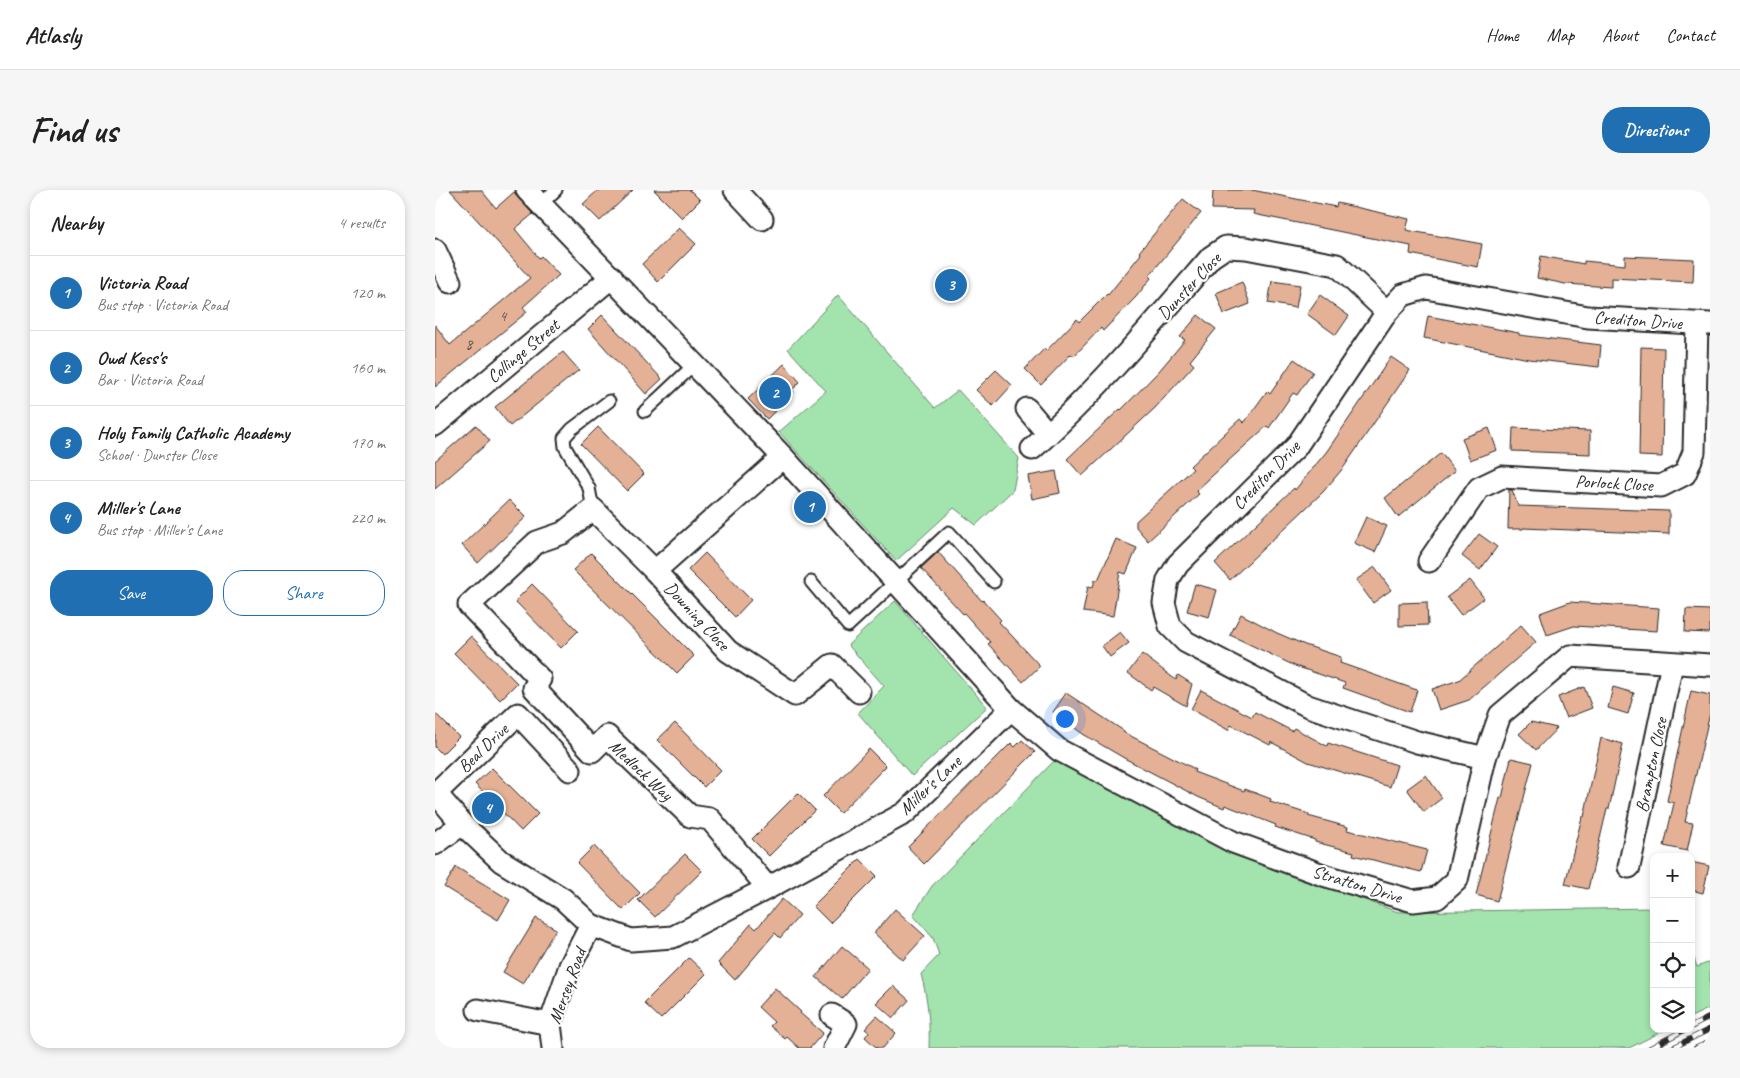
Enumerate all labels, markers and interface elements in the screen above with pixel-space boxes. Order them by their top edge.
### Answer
text: Atlasly [25,20,81,50]
text: Home [1486,24,1519,46]
text: Map [1547,24,1574,46]
text: About [1602,24,1638,46]
text: Contact [1666,24,1715,46]
button: Directions [1602,107,1710,153]
text: Find us [30,108,117,153]
text: Nearby [50,210,103,236]
text: 4 results [338,213,385,233]
street label: Dunster Close [1152,247,1226,324]
pin: 3 [935,266,967,304]
text: Victoria Road [97,271,186,295]
text: 1 [62,283,70,303]
text: 120 m [351,283,385,303]
text: Bus stop · Victoria Road [97,295,228,315]
street label: Crediton Drive [1593,306,1684,334]
house number: 4 [500,307,508,326]
street label: Collinge Street [482,313,565,388]
house number: 8 [466,335,474,354]
text: Owd Kess's [97,346,166,370]
text: 2 [62,358,70,378]
text: 160 m [351,358,385,378]
text: Bar · Victoria Road [97,370,203,390]
pin: 2 [759,374,791,412]
text: Holy Family Catholic Academy [97,421,290,445]
text: 3 [62,433,70,453]
text: 170 m [351,433,385,453]
street label: Crediton Drive [1227,435,1305,514]
text: School · Dunster Close [97,445,217,465]
street label: Porlock Close [1575,470,1654,496]
pin: 1 [794,488,826,526]
text: Miller's Lane [97,496,180,520]
text: 4 [62,508,70,528]
text: 220 m [351,508,385,528]
text: Bus stop · Miller's Lane [97,520,222,540]
button: Save [50,570,213,616]
button: Share [223,570,385,616]
street label: Downing Close [660,577,735,656]
your location [1052,706,1078,732]
street label: Brampton Close [1630,715,1672,814]
street label: Beal Drive [453,718,514,777]
street label: Medlock Way [604,735,679,806]
street label: Miller's Lane [894,750,966,819]
pin: 4 [472,789,504,827]
map controls [1650,853,1695,1033]
button: + [1650,853,1695,898]
street label: Stratton Drive [1310,860,1405,908]
button: − [1650,898,1695,943]
street label: Mersey Road [543,943,592,1027]
button: locate [1650,943,1695,988]
button: layers [1650,988,1695,1033]

